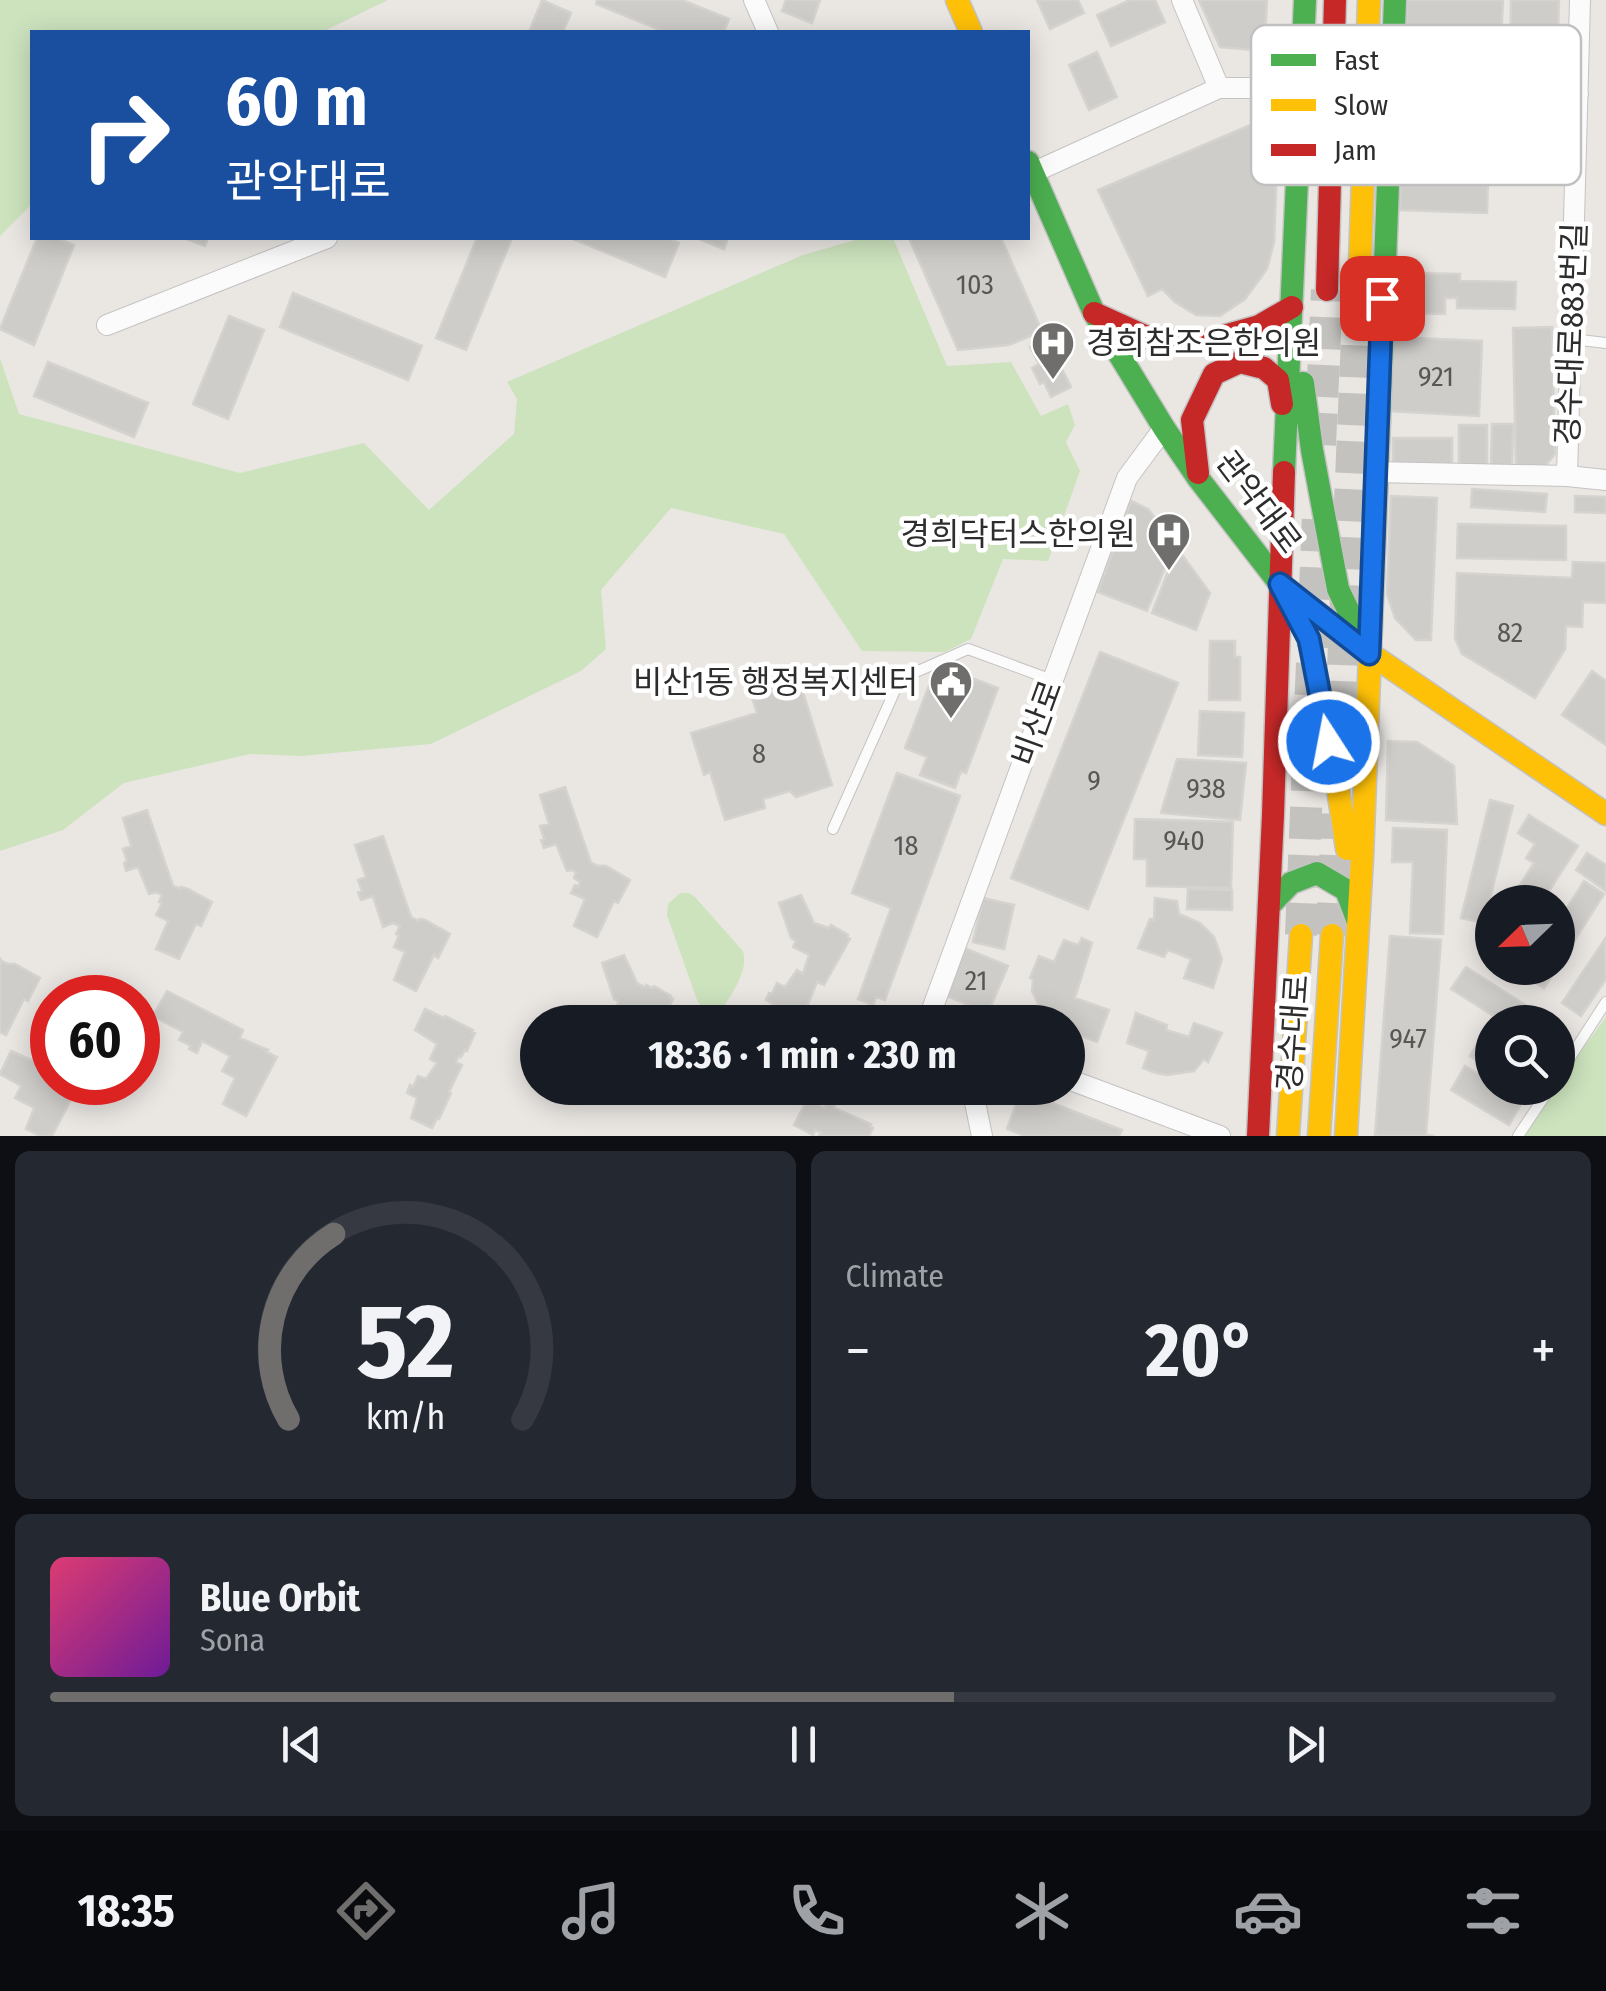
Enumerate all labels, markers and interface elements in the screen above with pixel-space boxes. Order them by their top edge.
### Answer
legend [1251,25,1581,185]
text: Fast [1334,44,1380,77]
text: 60 m [225,60,368,144]
icon: right [60,70,190,200]
text: Slow [1334,89,1388,122]
text: Jam [1334,134,1377,167]
text: 관악대로 [225,155,391,209]
street label: 경수대로883번길 [1548,222,1594,446]
pin [1340,256,1425,341]
house number: 103 [956,268,994,301]
icon: arrive [1355,271,1410,326]
hospital icon: 경희참조은한의원 [1030,320,1076,381]
place label: 경희참조은한의원 [1086,324,1322,362]
house number: 921 [1418,360,1454,393]
street label: 관악대로 [1208,444,1310,560]
hospital icon: 경희닥터스한의원 [1146,511,1192,572]
place label: 경희닥터스한의원 [900,515,1136,553]
house number: 82 [1497,616,1523,649]
public building icon: 비산1동 행정복지센터 [928,659,974,720]
place label: 비산1동 행정복지센터 [633,663,918,701]
street label: 비산로 [1004,675,1070,771]
position arrow [1277,690,1381,794]
house number: 8 [752,737,766,770]
house number: 9 [1087,764,1101,797]
house number: 938 [1186,772,1226,805]
house number: 940 [1163,824,1205,857]
house number: 18 [894,829,918,862]
north arrow [1475,885,1575,985]
map controls [1475,885,1575,1105]
house number: 21 [965,964,987,997]
street label: 경수대로 [1270,973,1316,1093]
speed limit sign: 60 [30,975,160,1105]
button: search [1475,1005,1575,1105]
house number: 947 [1389,1022,1427,1055]
text: 18:36 · 1 min · 230 m [648,1032,957,1078]
text: Climate [846,1257,944,1295]
text: 52 [356,1280,454,1405]
text: 20° [1145,1306,1256,1396]
text: − [846,1318,870,1384]
text: + [1531,1318,1556,1384]
text: km/h [365,1396,445,1438]
text: Blue Orbit [200,1575,360,1621]
text: Sona [200,1621,265,1659]
icon: previous [274,1717,329,1772]
icon: pause [776,1717,831,1772]
icon: next [1278,1717,1333,1772]
icon: directions [331,1876,401,1946]
icon: music [556,1876,626,1946]
icon: phone [782,1876,852,1946]
icon: climate [1007,1876,1077,1946]
icon: car [1233,1876,1303,1946]
icon: filters [1458,1876,1528,1946]
text: 18:35 [78,1884,175,1938]

